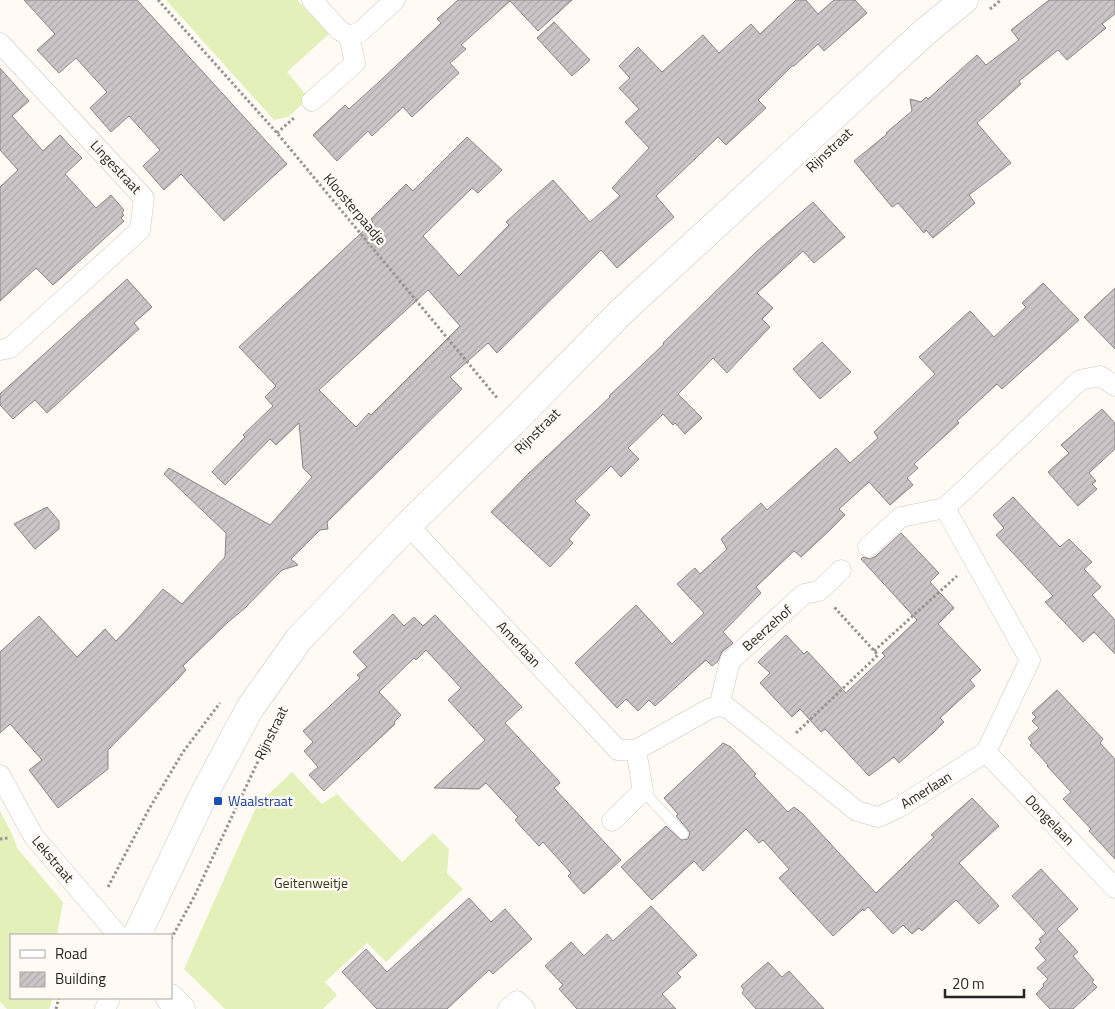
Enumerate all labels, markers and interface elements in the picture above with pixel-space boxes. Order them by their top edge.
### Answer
street label: Rijnstraat [800,122,857,177]
street label: Lingestraat [86,135,147,198]
street label: Kloosterpaadje [319,168,392,249]
street label: Rijnstraat [509,403,564,458]
street label: Beerzehof [737,599,796,656]
street label: Amerlaan [492,616,546,672]
street label: Rijnstraat [249,702,293,763]
street label: Amerlaan [896,766,955,814]
place label: Waalstraat [228,790,293,811]
street label: Dongelaan [1021,790,1080,850]
marker: Waalstraat [212,795,224,807]
street label: Lekstraat [27,831,79,887]
park label: Geitenweitje [274,872,348,893]
legend [10,934,172,999]
text: Road [55,942,87,965]
scale bar [945,966,1024,998]
text: Building [55,967,106,990]
text: 20 m [952,972,985,995]

